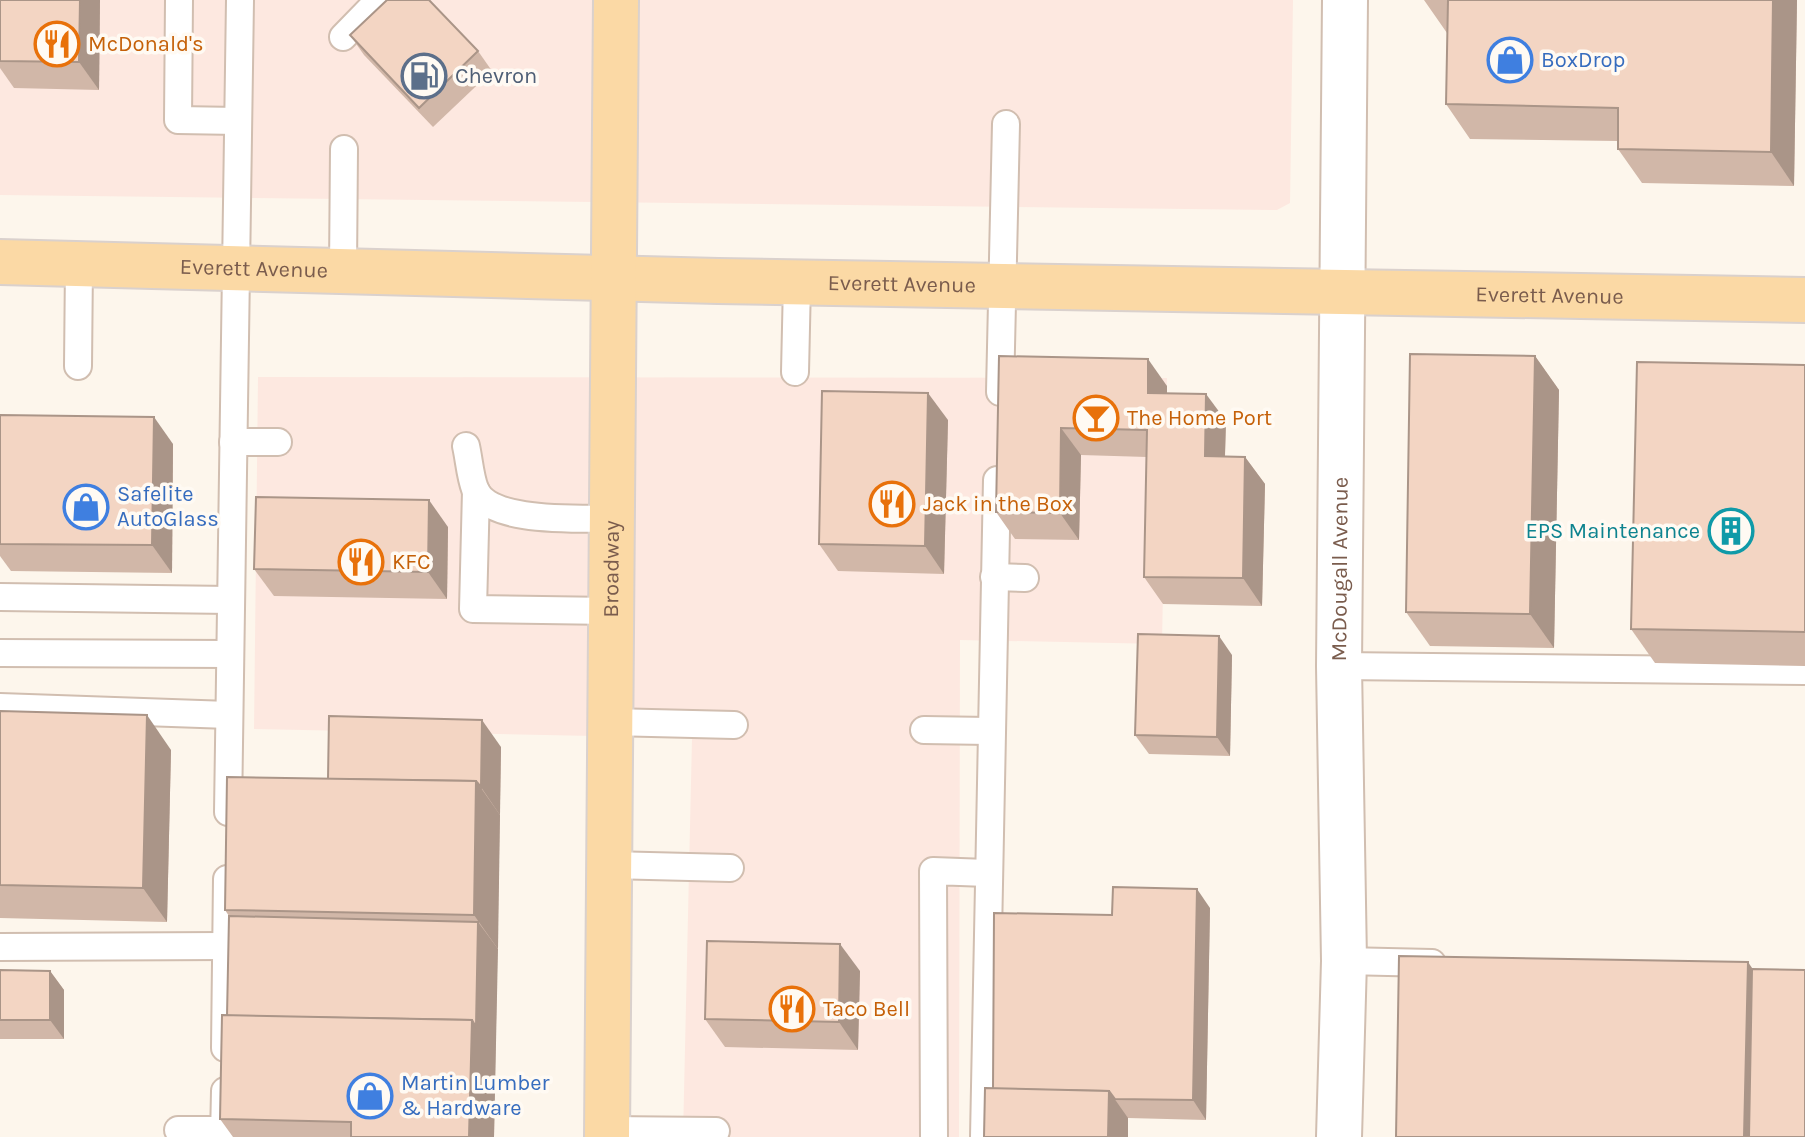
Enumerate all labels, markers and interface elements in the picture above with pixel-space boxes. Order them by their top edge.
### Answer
restaurant icon: McDonald's [33,20,81,68]
place label: McDonald's [88,31,204,57]
shop icon: BoxDrop [1486,36,1534,84]
place label: BoxDrop [1541,47,1625,73]
fuel station icon: Chevron [400,52,448,100]
place label: Chevron [455,63,537,89]
street label: Everett Avenue [179,254,328,284]
street label: Everett Avenue [827,270,976,299]
street label: Everett Avenue [1475,281,1624,310]
bar icon: The Home Port [1072,394,1120,442]
place label: The Home Port [1127,405,1272,431]
street label: McDougall Avenue [1326,477,1354,661]
restaurant icon: Jack in the Box [868,480,916,528]
place label: Safelite AutoGlass [117,481,219,532]
shop icon: Safelite AutoGlass [62,483,110,531]
place label: Jack in the Box [923,491,1073,517]
building icon: EPS Maintenance [1707,507,1755,555]
place label: EPS Maintenance [1525,518,1700,544]
street label: Broadway [598,520,625,618]
restaurant icon: KFC [337,538,385,586]
place label: KFC [392,549,430,575]
restaurant icon: Taco Bell [768,985,816,1033]
place label: Taco Bell [823,996,910,1022]
place label: Martin Lumber & Hardware [401,1070,550,1121]
shop icon: Martin Lumber & Hardware [346,1072,394,1120]

